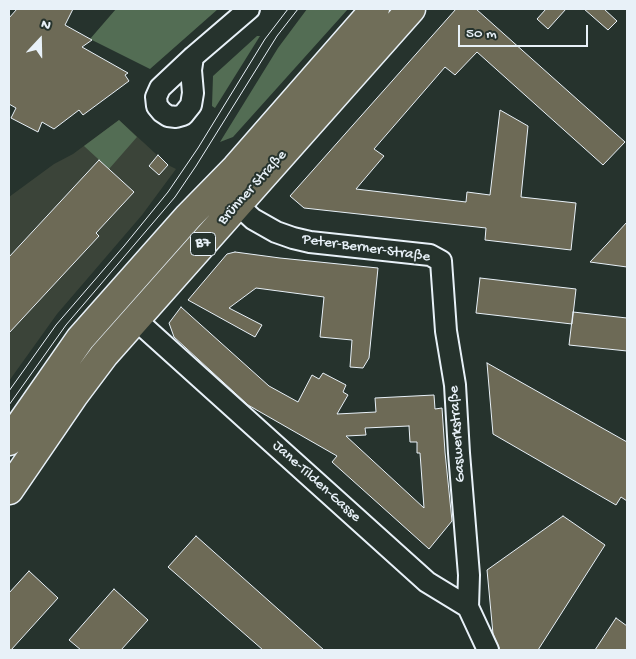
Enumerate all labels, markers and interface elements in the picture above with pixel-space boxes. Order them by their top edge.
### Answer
north arrow [15,15,65,65]
scale bar [461,15,591,47]
text: N [38,16,53,35]
text: 50 m [466,25,497,43]
street label: Brünner Straße [215,147,291,229]
street label: Peter-Berner-Straße [301,231,431,267]
road number: B7 [190,232,216,255]
street label: Gaswerkstraße [446,385,470,483]
street label: Jane-Tilden-Gasse [268,437,364,527]

